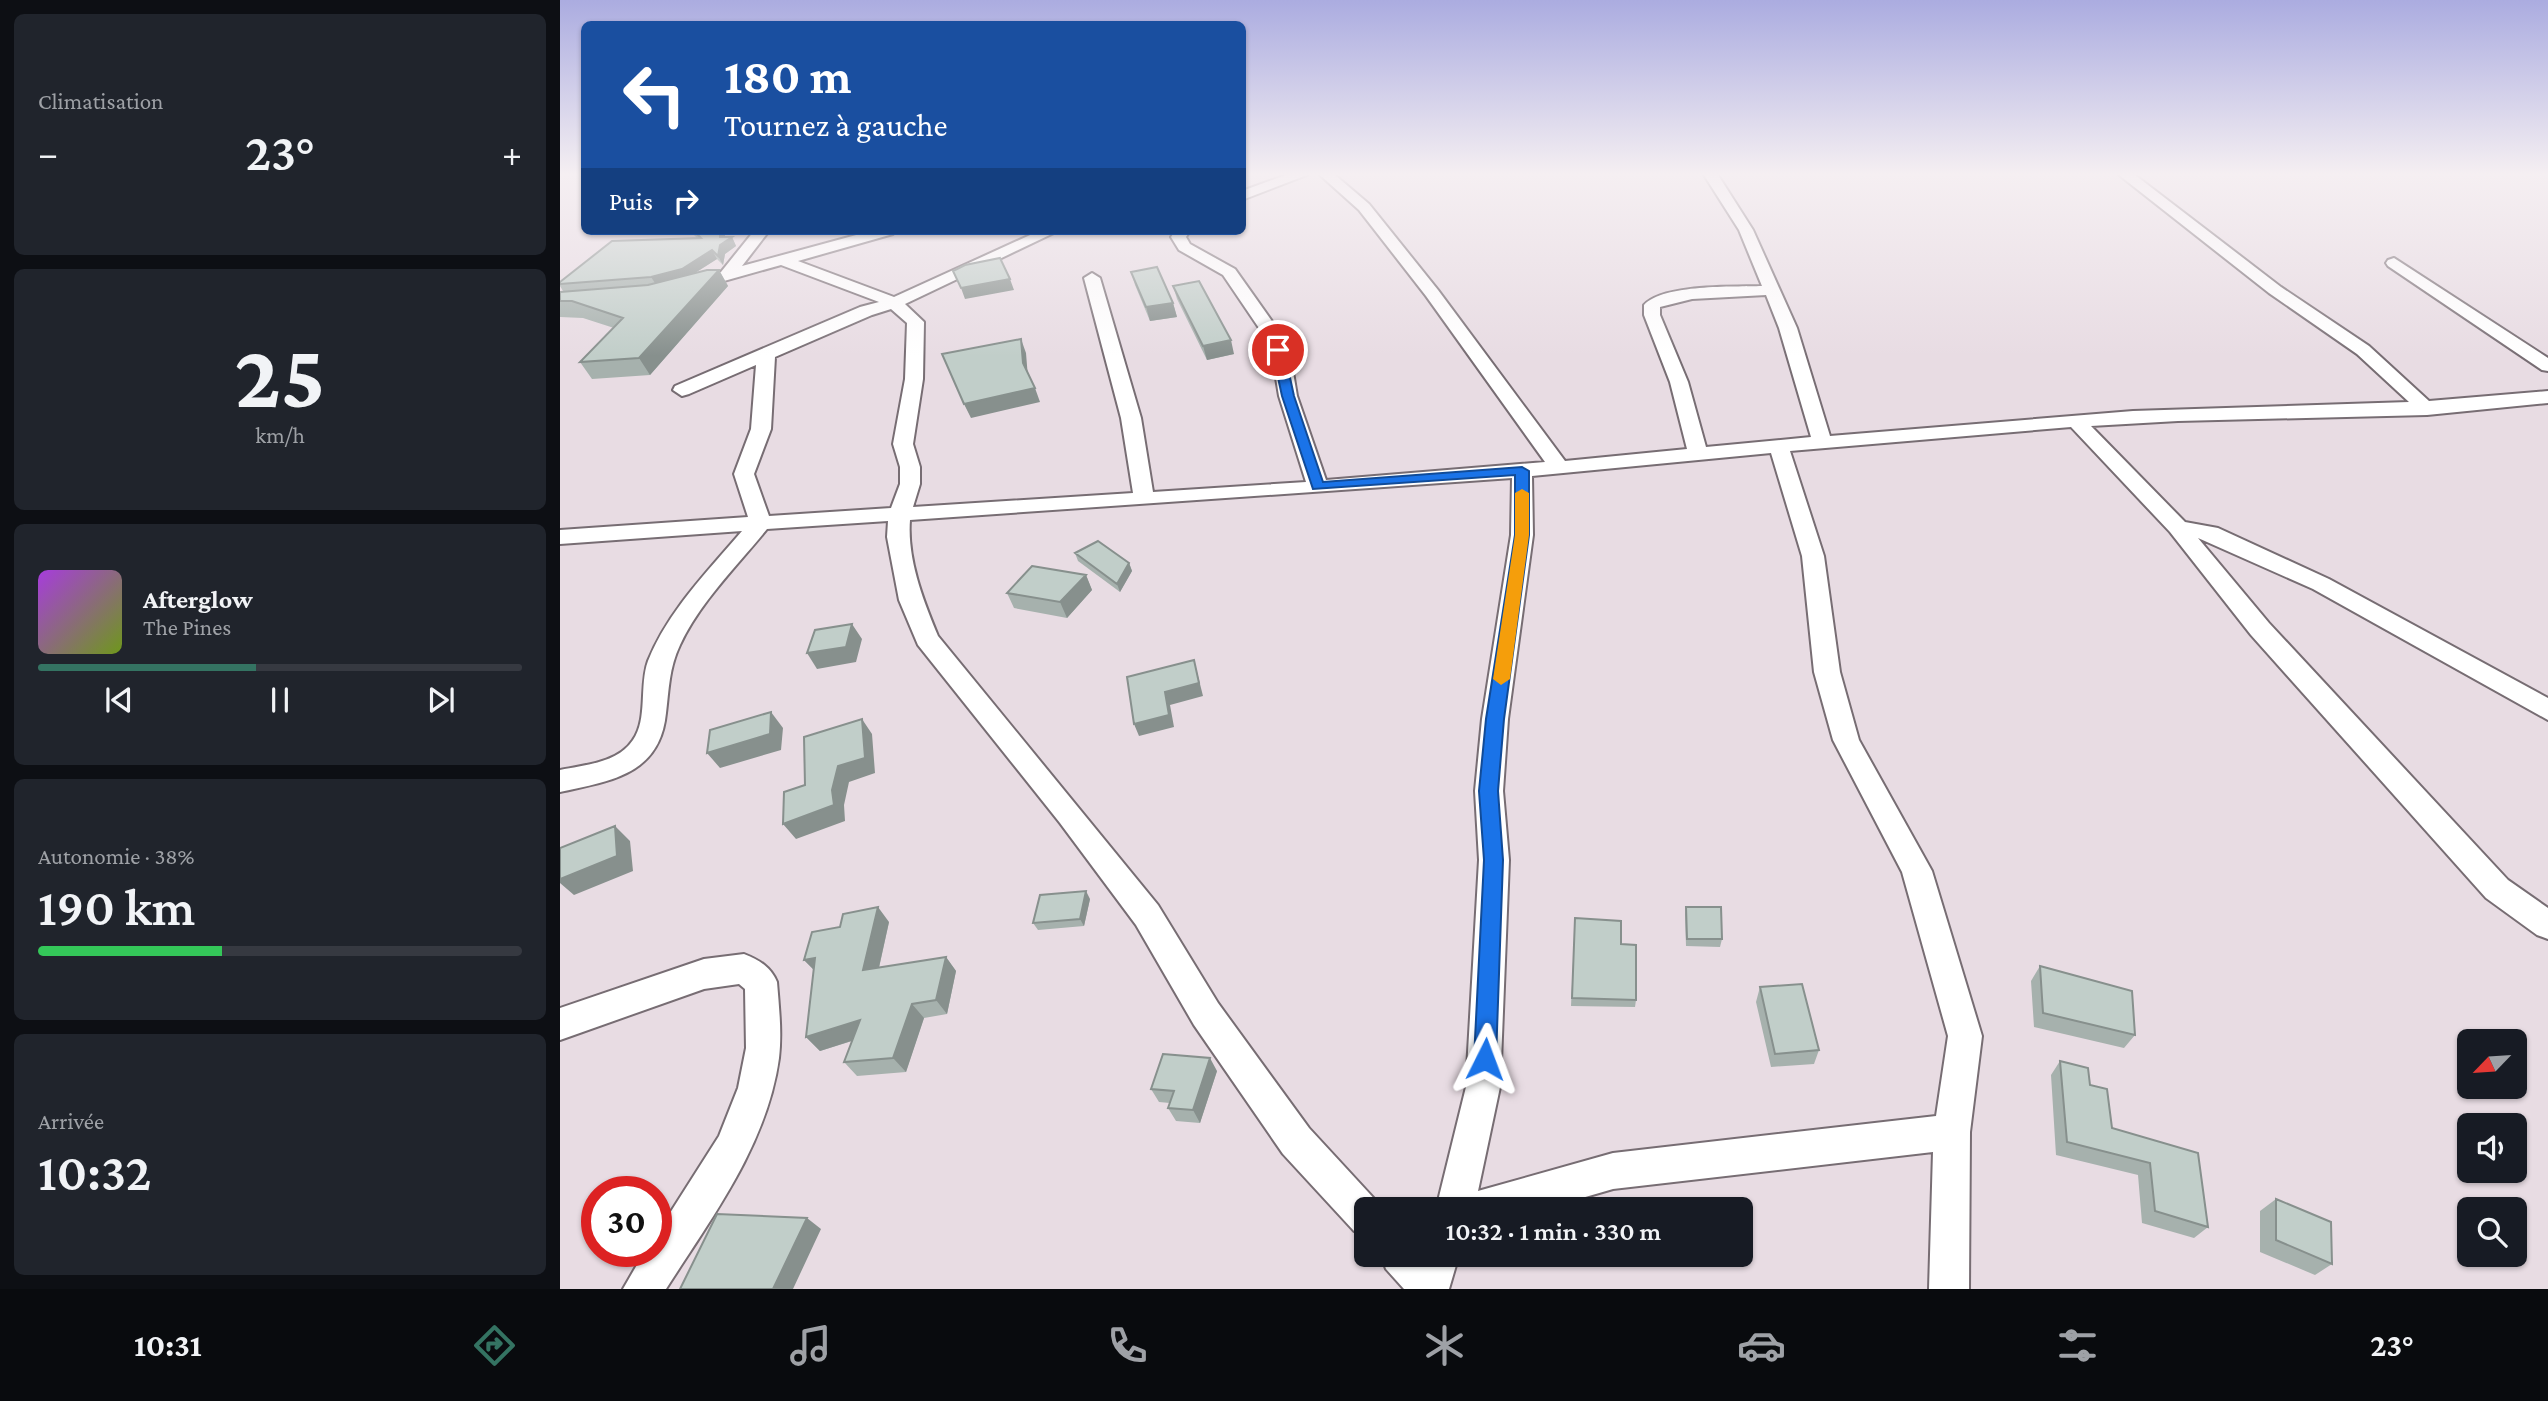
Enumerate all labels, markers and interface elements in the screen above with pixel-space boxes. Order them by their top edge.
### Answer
icon: left [609,49,700,140]
text: 180 m [724,49,852,104]
text: Climatisation [38,88,163,114]
text: Tournez à gauche [724,107,947,143]
text: 23° [245,123,315,181]
text: − [38,132,58,174]
text: + [502,132,522,174]
icon: right [667,182,705,220]
text: Puis [609,187,653,216]
pin [1248,320,1308,380]
text: 25 [235,325,326,427]
icon: arrive [1259,331,1297,369]
text: km/h [255,422,305,448]
text: Afterglow [143,585,253,614]
text: The Pines [143,614,231,640]
icon: previous [100,681,138,719]
icon: pause [261,681,299,719]
icon: next [422,681,460,719]
text: Autonomie · 38% [38,843,194,869]
text: 190 km [38,878,195,936]
position arrow [1448,1022,1522,1096]
north arrow [2457,1029,2527,1099]
map controls [2457,1029,2527,1267]
text: Arrivée [38,1108,104,1134]
button: sound [2457,1113,2527,1183]
text: 10:32 [38,1143,151,1201]
speed limit sign: 30 [581,1176,672,1267]
button: search [2457,1197,2527,1267]
text: 10:32 · 1 min · 330 m [1446,1217,1661,1246]
icon: directions [470,1321,519,1370]
icon: music [786,1321,835,1370]
icon: phone [1103,1321,1152,1370]
icon: climate [1420,1321,1469,1370]
icon: car [1737,1321,1786,1370]
icon: filters [2053,1321,2102,1370]
text: 10:31 [134,1327,202,1363]
text: 23° [2370,1327,2414,1363]

